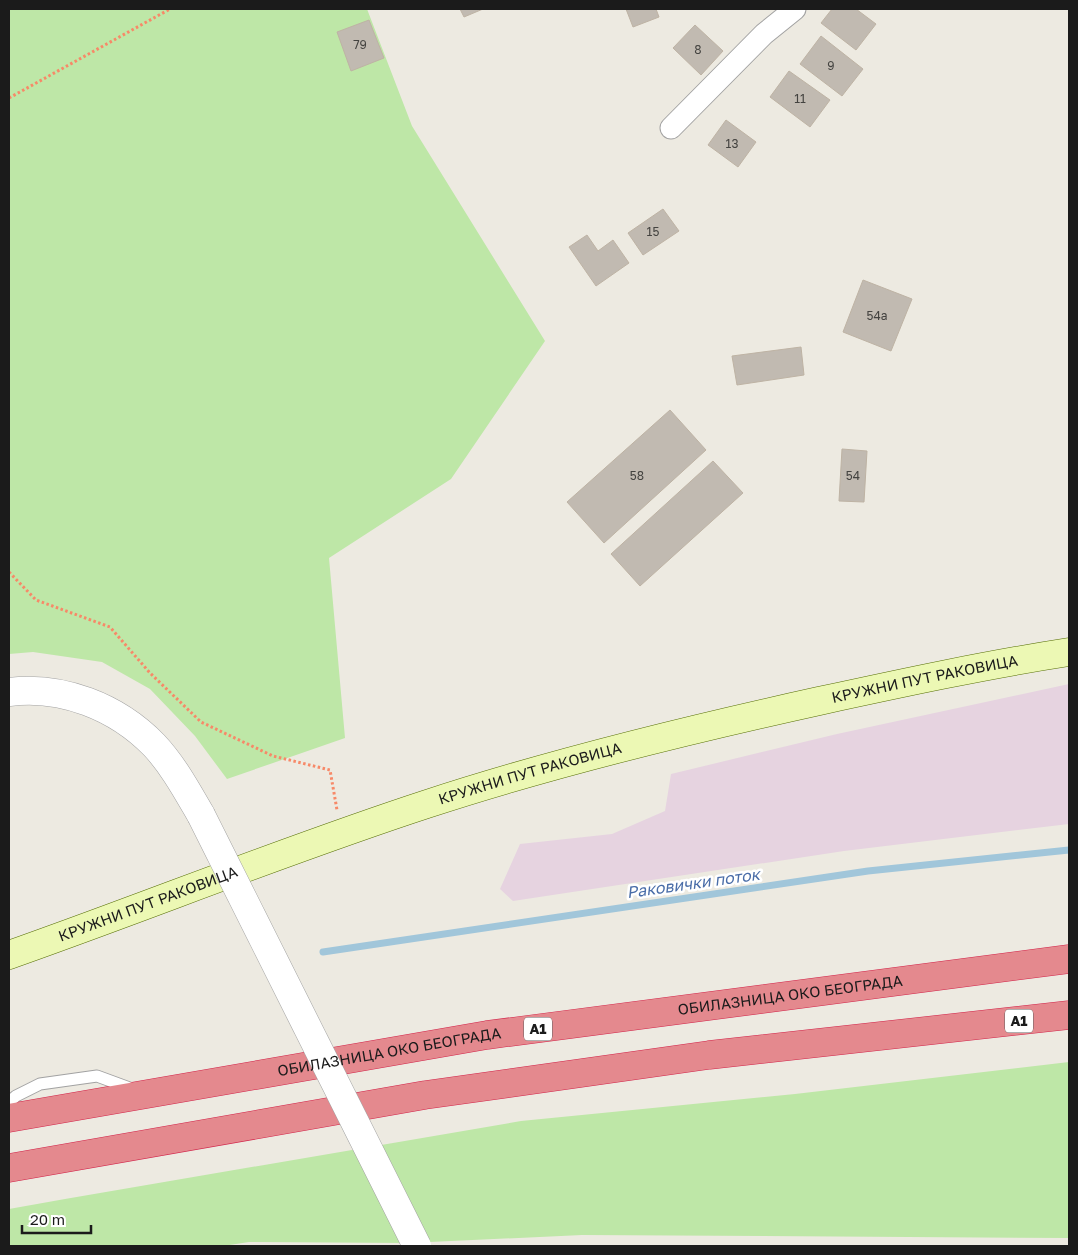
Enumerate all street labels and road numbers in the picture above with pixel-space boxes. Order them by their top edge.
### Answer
street label: КРУЖНИ ПУТ РАКОВИЦА [830,651,1019,706]
street label: КРУЖНИ ПУТ РАКОВИЦА [436,738,623,808]
street label: КРУЖНИ ПУТ РАКОВИЦА [56,862,240,945]
street label: ОБИЛАЗНИЦА ОКО БЕОГРАДА [677,971,904,1018]
road number: A1 [1005,1009,1033,1032]
road number: A1 [524,1018,552,1040]
street label: ОБИЛАЗНИЦА ОКО БЕОГРАДА [276,1023,502,1079]

